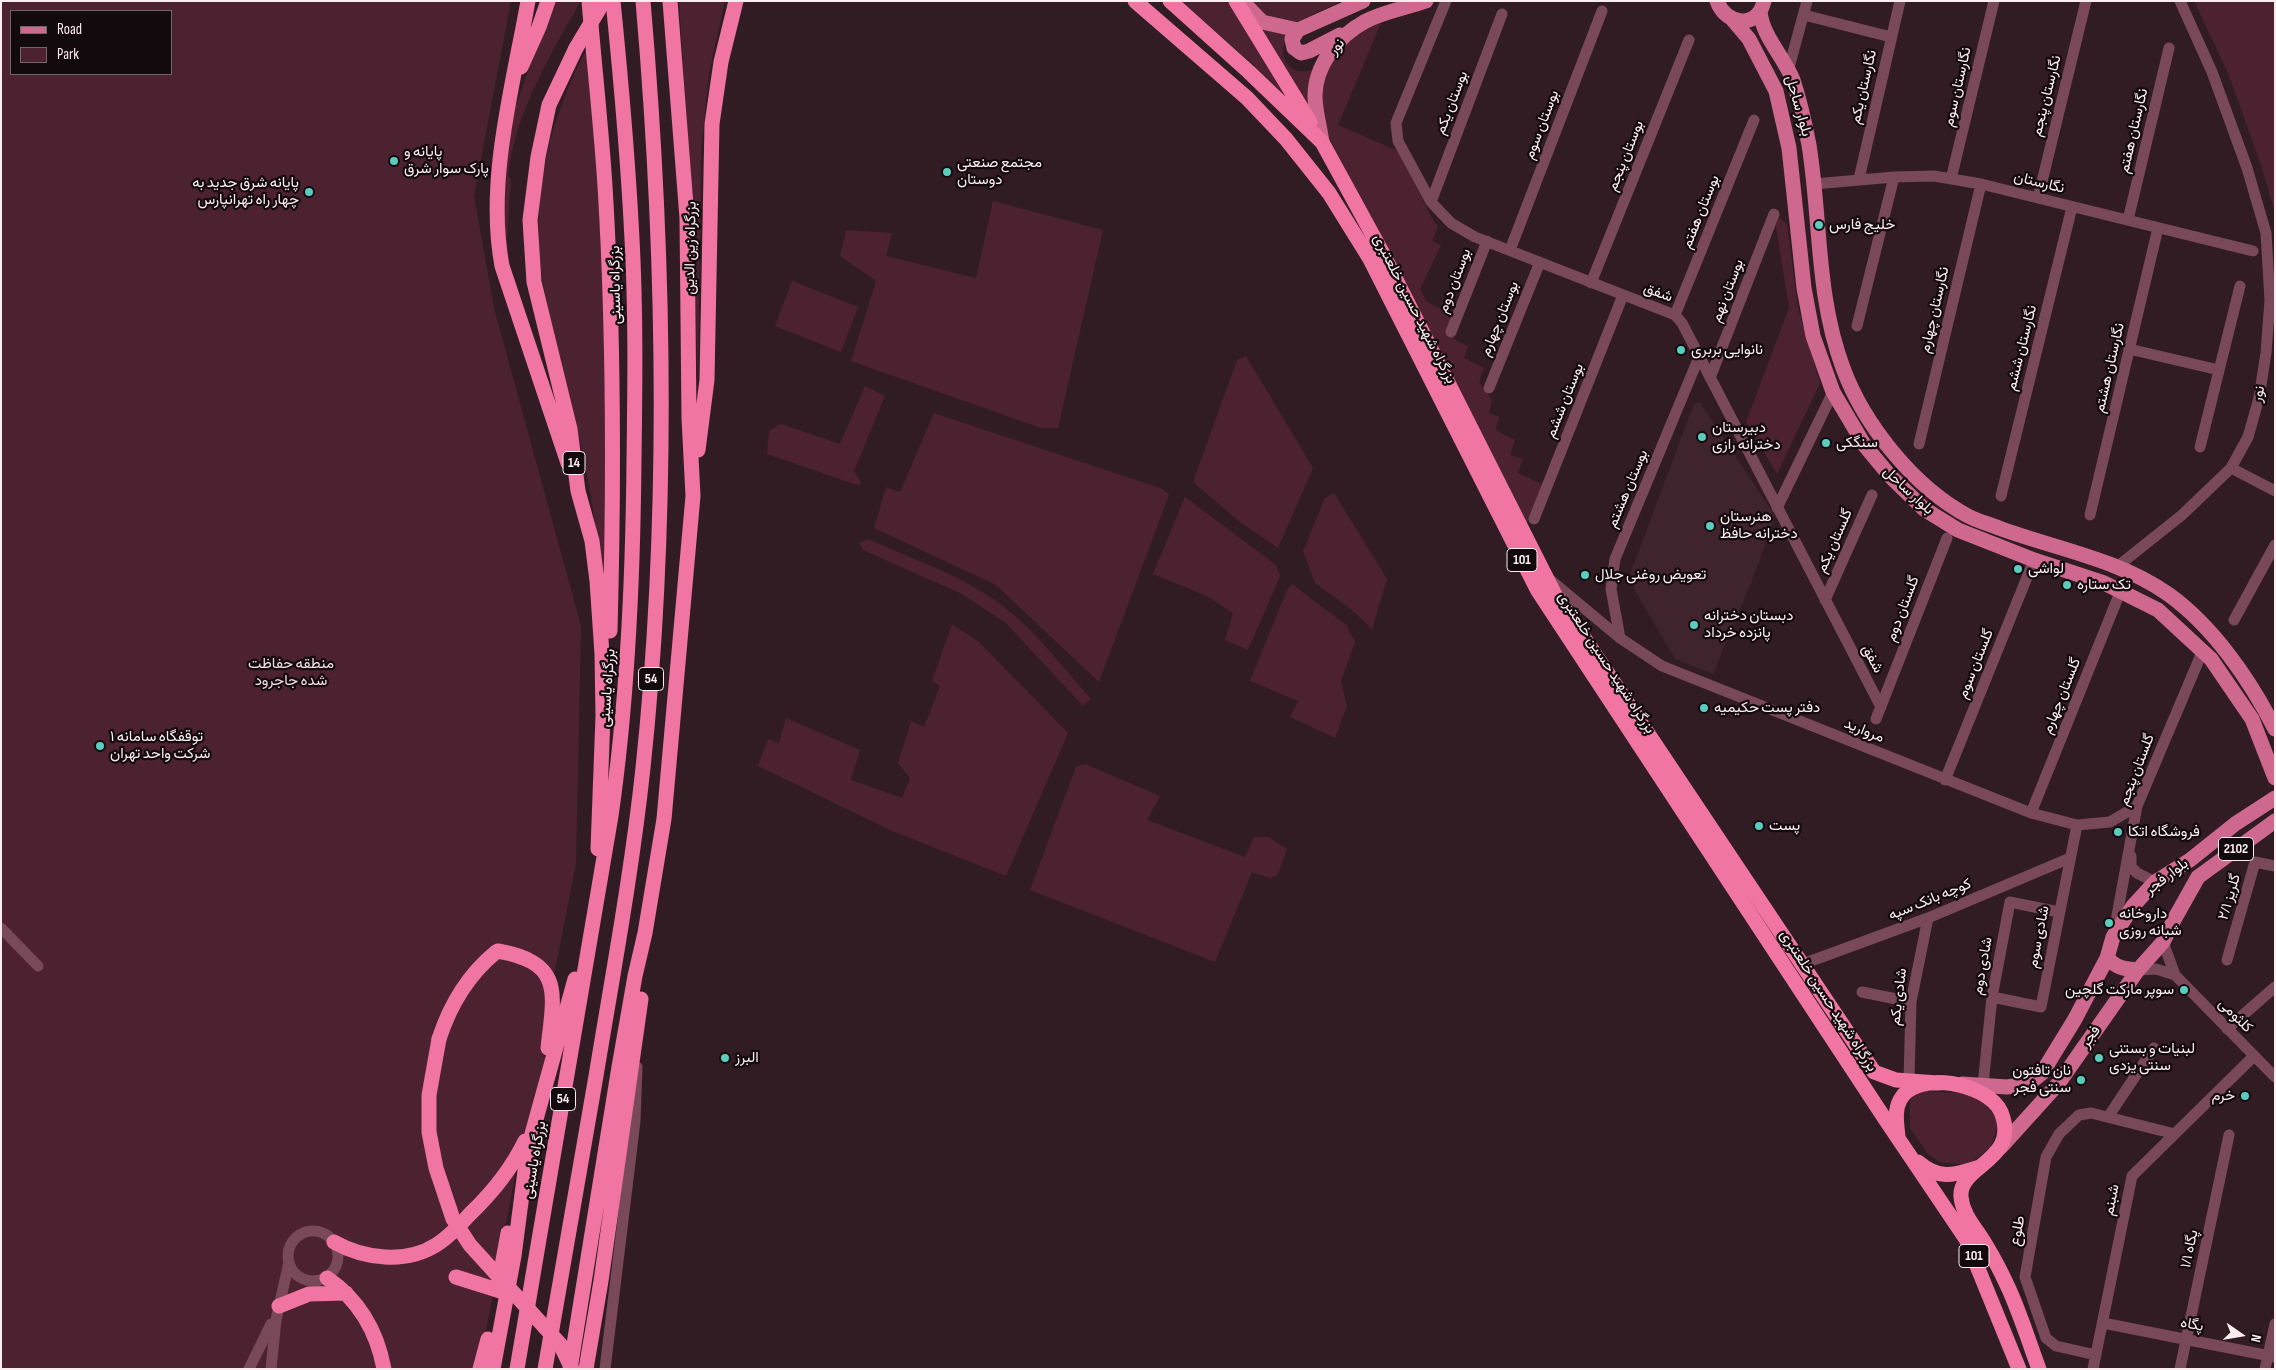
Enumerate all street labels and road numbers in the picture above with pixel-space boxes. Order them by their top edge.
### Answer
street label: نور [1325,35,1349,59]
street label: نگارستان سوم [1940,45,1976,129]
street label: نگارستان یکم [1847,48,1881,126]
street label: نگارستان پنجم [2028,53,2066,139]
street label: بوستان یکم [1432,69,1472,137]
street label: بلوار ساحل [1781,73,1815,139]
street label: نگارستان هفتم [2115,87,2153,175]
street label: بوستان سوم [1521,88,1563,162]
street label: بوستان پنجم [1604,118,1648,194]
street label: نگارستان [2012,168,2066,198]
street label: بوستان هفتم [1678,173,1724,251]
street label: بزرگراه زین الدین [681,201,701,295]
street label: بزرگراه شهید حسین خلعتبری [1368,231,1460,387]
street label: بزرگراه یاسینی [606,246,626,324]
street label: بوستان دوم [1434,246,1476,316]
street label: بوستان نهم [1708,257,1748,325]
street label: نگارستان چهارم [1916,265,1954,355]
street label: بوستان چهارم [1477,279,1523,359]
street label: شفق [1641,279,1675,307]
street label: نگارستان ششم [2003,303,2041,393]
street label: نگارستان هشتم [2091,321,2129,415]
street label: بوستان ششم [1542,361,1588,441]
street label: نور [2249,384,2269,404]
street label: بوستان هشتم [1603,447,1653,531]
road number: 14 [563,452,585,474]
street label: بلوار ساحل [1879,463,1937,519]
street label: گلستان یکم [1813,506,1857,576]
road number: 101 [1507,548,1537,572]
street label: گلستان دوم [1882,574,1924,644]
street label: بزرگراه شهید حسین خلعتبری [1553,589,1659,737]
street label: گلستان سوم [1954,626,1998,702]
street label: شفق [1857,642,1887,676]
street label: بزرگراه یاسینی [596,648,620,728]
street label: گلستان چهارم [2039,655,2085,737]
road number: 54 [638,668,664,691]
street label: مروارید [1841,715,1887,747]
street label: گلستان پنجم [2115,731,2159,809]
road number: 2102 [2218,838,2254,861]
street label: بلوار فجر [2142,855,2192,899]
street label: گلریز ۲/۱ [2215,872,2245,922]
street label: کوچه بانک سپه [1886,875,1974,925]
street label: شادی سوم [2024,904,2054,970]
street label: بزرگراه شهید حسین خلعتبری [1775,927,1881,1075]
street label: شادی دوم [1969,936,1997,996]
street label: شادی یکم [1887,967,1911,1027]
street label: کلثومی [2214,995,2256,1037]
street label: فجر [2077,1022,2105,1052]
road number: 54 [550,1088,576,1110]
street label: بزرگراه یاسینی [519,1120,551,1200]
street label: شبنم [2100,1183,2124,1217]
street label: طلوع [2006,1214,2030,1248]
street label: پگاه ۱/۱ [2177,1228,2203,1270]
road number: 101 [1959,1244,1989,1268]
street label: پگاه [2179,1314,2205,1336]

